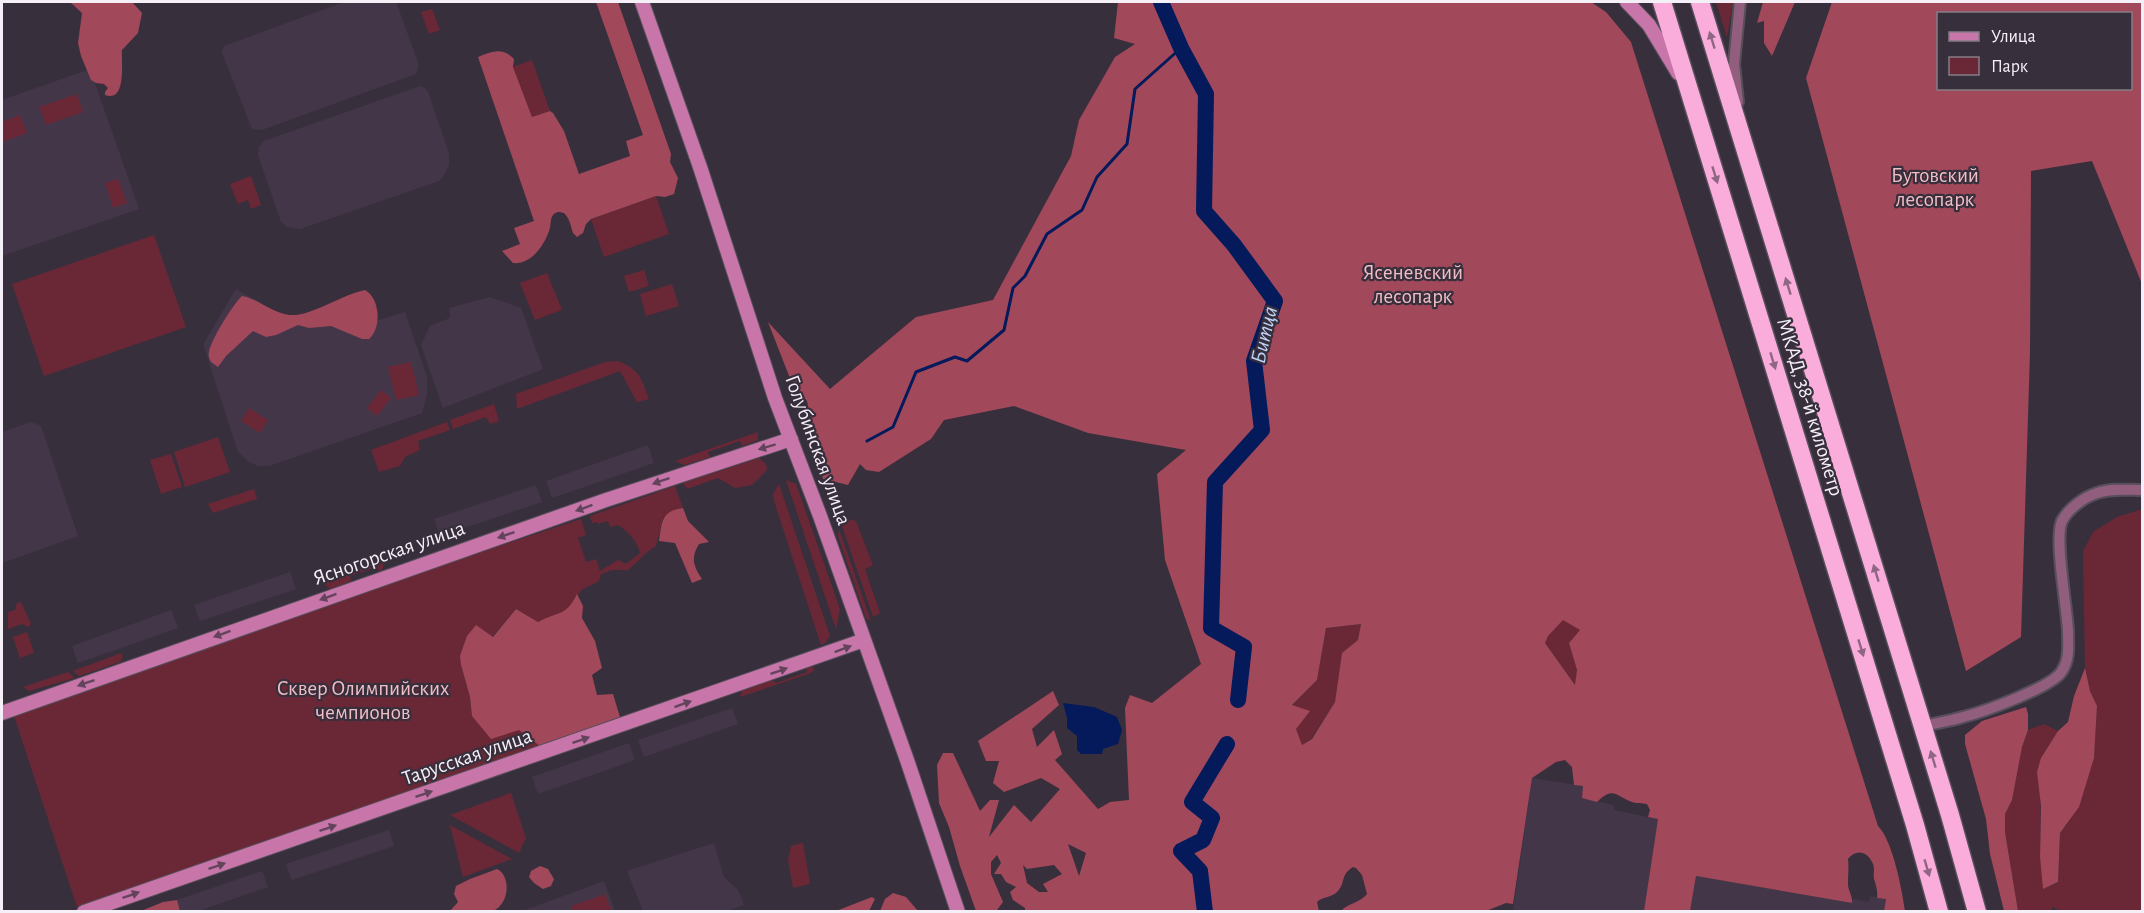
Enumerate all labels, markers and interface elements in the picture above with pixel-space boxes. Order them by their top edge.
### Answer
legend [1937,12,2132,90]
text: Улица [1991,28,2036,46]
one-way arrow [1707,31,1716,49]
text: Парк [1991,58,2029,76]
park label: Бутовский лесопарк [1891,165,1979,210]
one-way arrow [1711,166,1720,184]
park label: Ясеневский лесопарк [1363,262,1463,307]
one-way arrow [1783,277,1792,295]
water label: Битца [1247,304,1281,366]
street label: МКАД, 38-й километр [1773,316,1847,498]
one-way arrow [1768,352,1778,370]
street label: Голубинская улица [781,372,855,528]
one-way arrow [758,442,776,452]
one-way arrow [652,477,670,487]
one-way arrow [575,503,593,513]
street label: Ясногорская улица [310,517,468,589]
one-way arrow [497,530,515,540]
one-way arrow [1871,564,1880,582]
one-way arrow [319,592,337,602]
one-way arrow [213,630,231,640]
one-way arrow [1857,639,1866,657]
one-way arrow [834,643,852,653]
one-way arrow [770,665,788,675]
park label: Сквер Олимпийских чемпионов [277,678,449,723]
one-way arrow [77,679,95,689]
one-way arrow [674,699,692,709]
street label: Тарусская улица [399,725,535,789]
one-way arrow [572,734,590,744]
one-way arrow [1928,750,1937,768]
one-way arrow [415,789,433,799]
one-way arrow [319,823,337,832]
one-way arrow [1923,860,1932,878]
one-way arrow [208,861,226,870]
one-way arrow [123,890,141,900]

